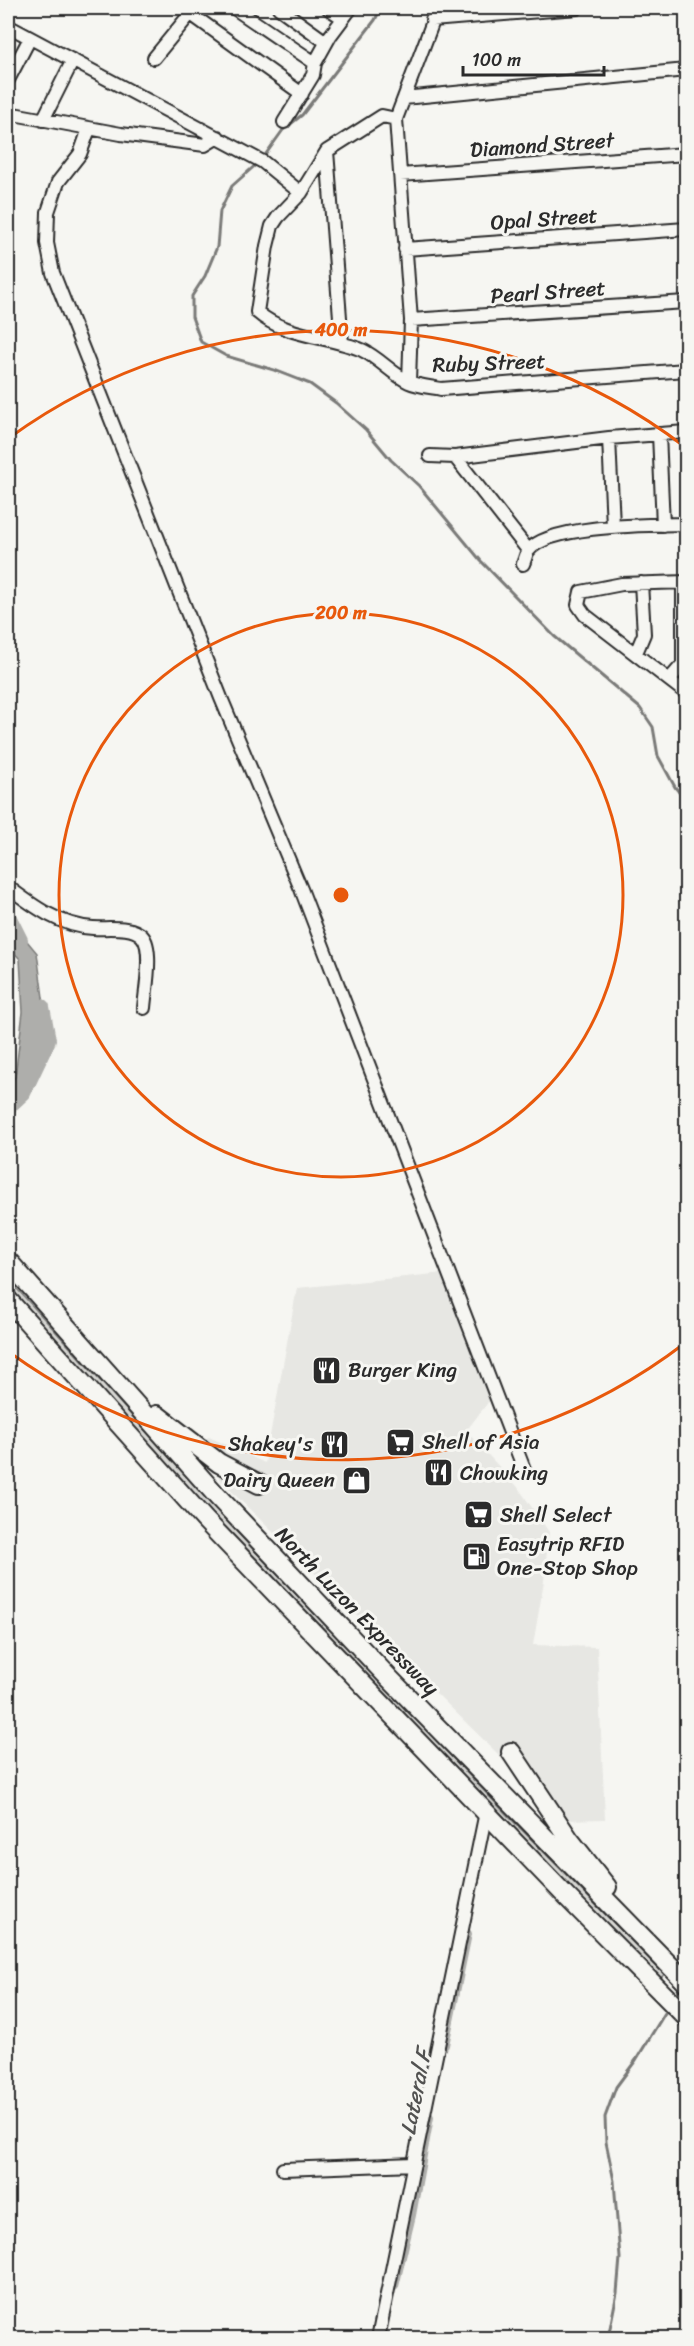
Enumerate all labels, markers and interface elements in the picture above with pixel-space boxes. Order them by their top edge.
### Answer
scale bar [463,39,604,77]
text: 100 m [472,44,521,76]
street label: Diamond Street [469,121,617,169]
street label: Opal Street [489,196,599,242]
street label: Pearl Street [489,269,607,315]
text: 400 m [314,314,367,346]
street label: Ruby Street [432,342,546,384]
text: 200 m [314,597,367,629]
centre of rings [331,885,351,905]
place label: Burger King [348,1351,457,1389]
restaurant icon: Burger King [311,1354,343,1386]
place label: Shell of Asia [422,1423,540,1461]
place label: Shakey's [228,1425,313,1463]
supermarket icon: Shell of Asia [385,1426,417,1458]
restaurant icon: Shakey's [318,1428,350,1460]
place label: Chowking [460,1454,549,1492]
restaurant icon: Chowking [423,1457,455,1489]
place label: Dairy Queen [223,1461,335,1499]
shop icon: Dairy Queen [340,1464,372,1496]
place label: Shell Select [500,1496,613,1534]
supermarket icon: Shell Select [463,1499,495,1531]
street label: North Luzon Expressway [265,1517,449,1705]
place label: Easytrip RFID One-Stop Shop [497,1525,638,1587]
fuel station icon: Easytrip RFID One-Stop Shop [460,1540,492,1572]
water label: Lateral F [388,2041,444,2138]

